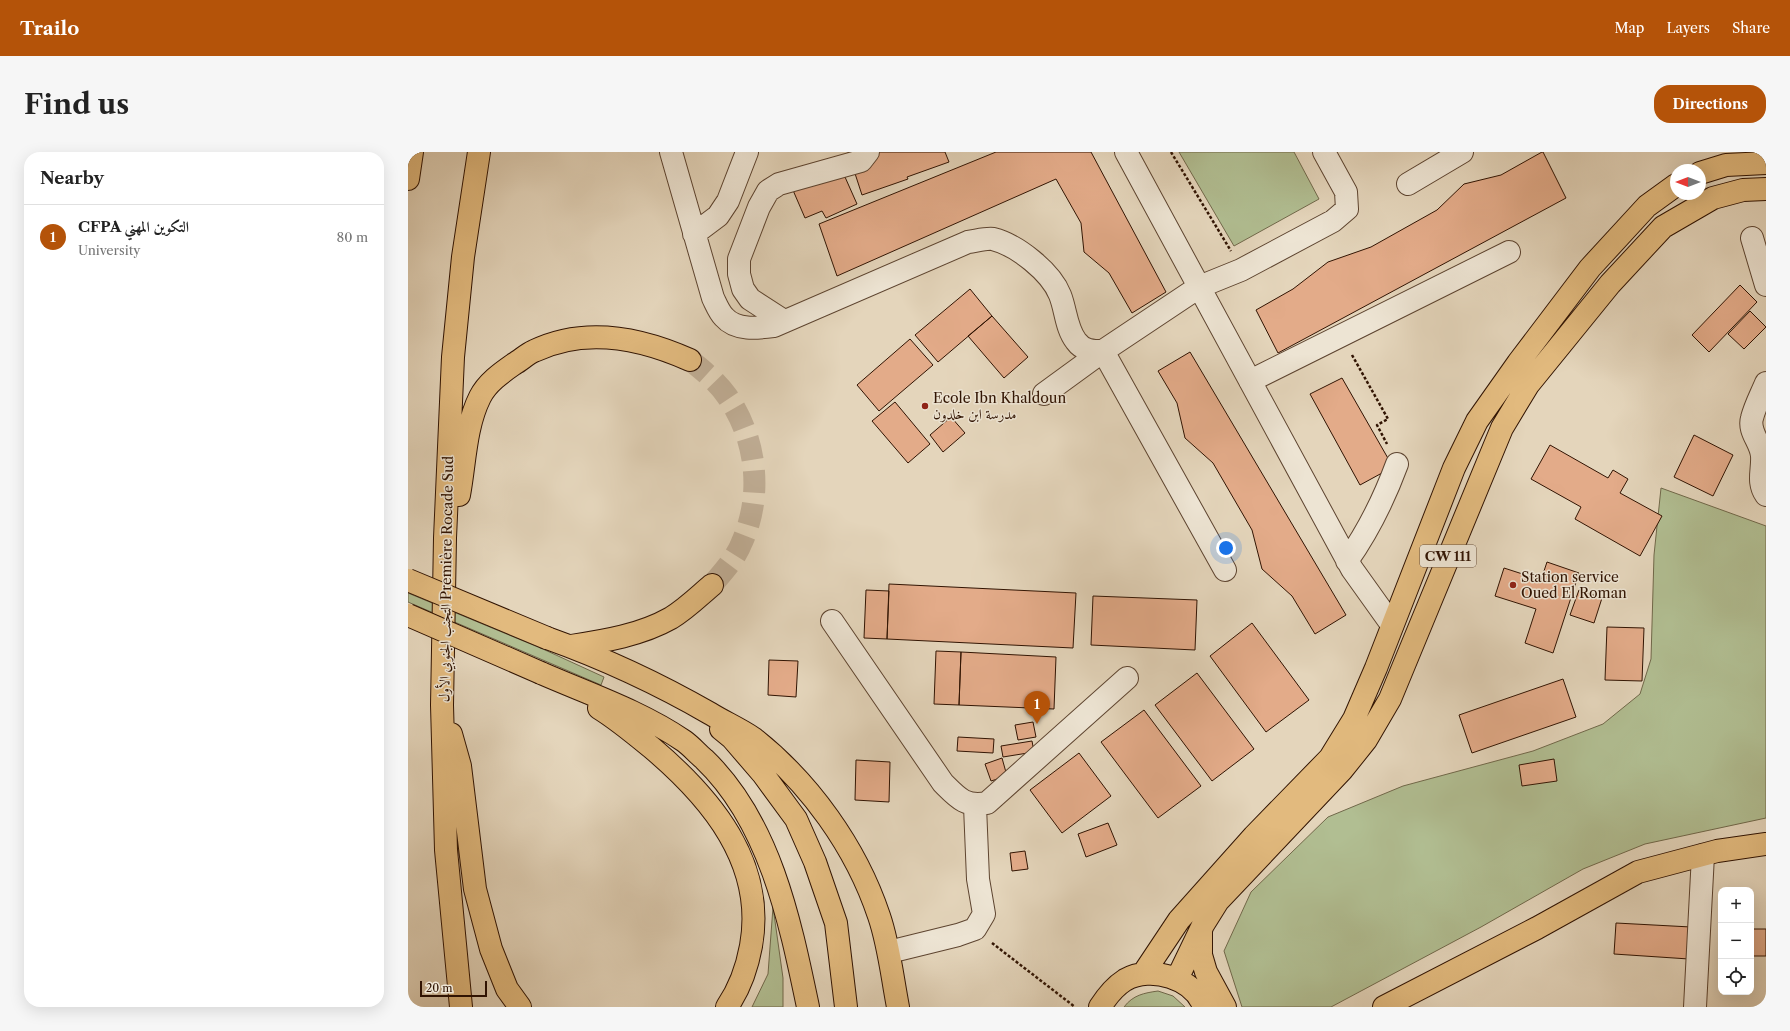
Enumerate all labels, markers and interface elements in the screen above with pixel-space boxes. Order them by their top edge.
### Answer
text: Trailo [20,17,79,40]
text: Map [1614,19,1644,37]
text: Layers [1666,19,1710,37]
text: Share [1732,19,1770,37]
button: Directions [1654,85,1766,123]
text: Find us [24,87,129,121]
north arrow [1670,164,1706,200]
text: Nearby [40,168,104,188]
text: CFPA التكوين المهني [78,217,189,236]
text: 1 [50,229,56,245]
text: 80 m [336,229,368,245]
text: University [78,242,141,258]
place label: Ecole Ibn Khaldoun مدرسة ابن خلدون [933,389,1066,423]
marker: Ecole Ibn Khaldoun مدرسة ابن خلدون [920,401,930,411]
street label: التجنب الجنوبي الأول Première Rocade Sud [434,455,460,702]
your location [1216,538,1236,558]
road number: CW 111 [1420,545,1476,567]
place label: Station service Oued El Roman [1521,568,1627,602]
marker: Station service Oued El Roman [1508,580,1518,590]
pin: 1 [1024,691,1050,724]
map controls [1718,887,1754,995]
button: + [1718,887,1754,923]
button: − [1718,923,1754,959]
button: locate [1718,959,1754,995]
scale bar [420,979,487,998]
text: 20 m [426,981,452,995]

